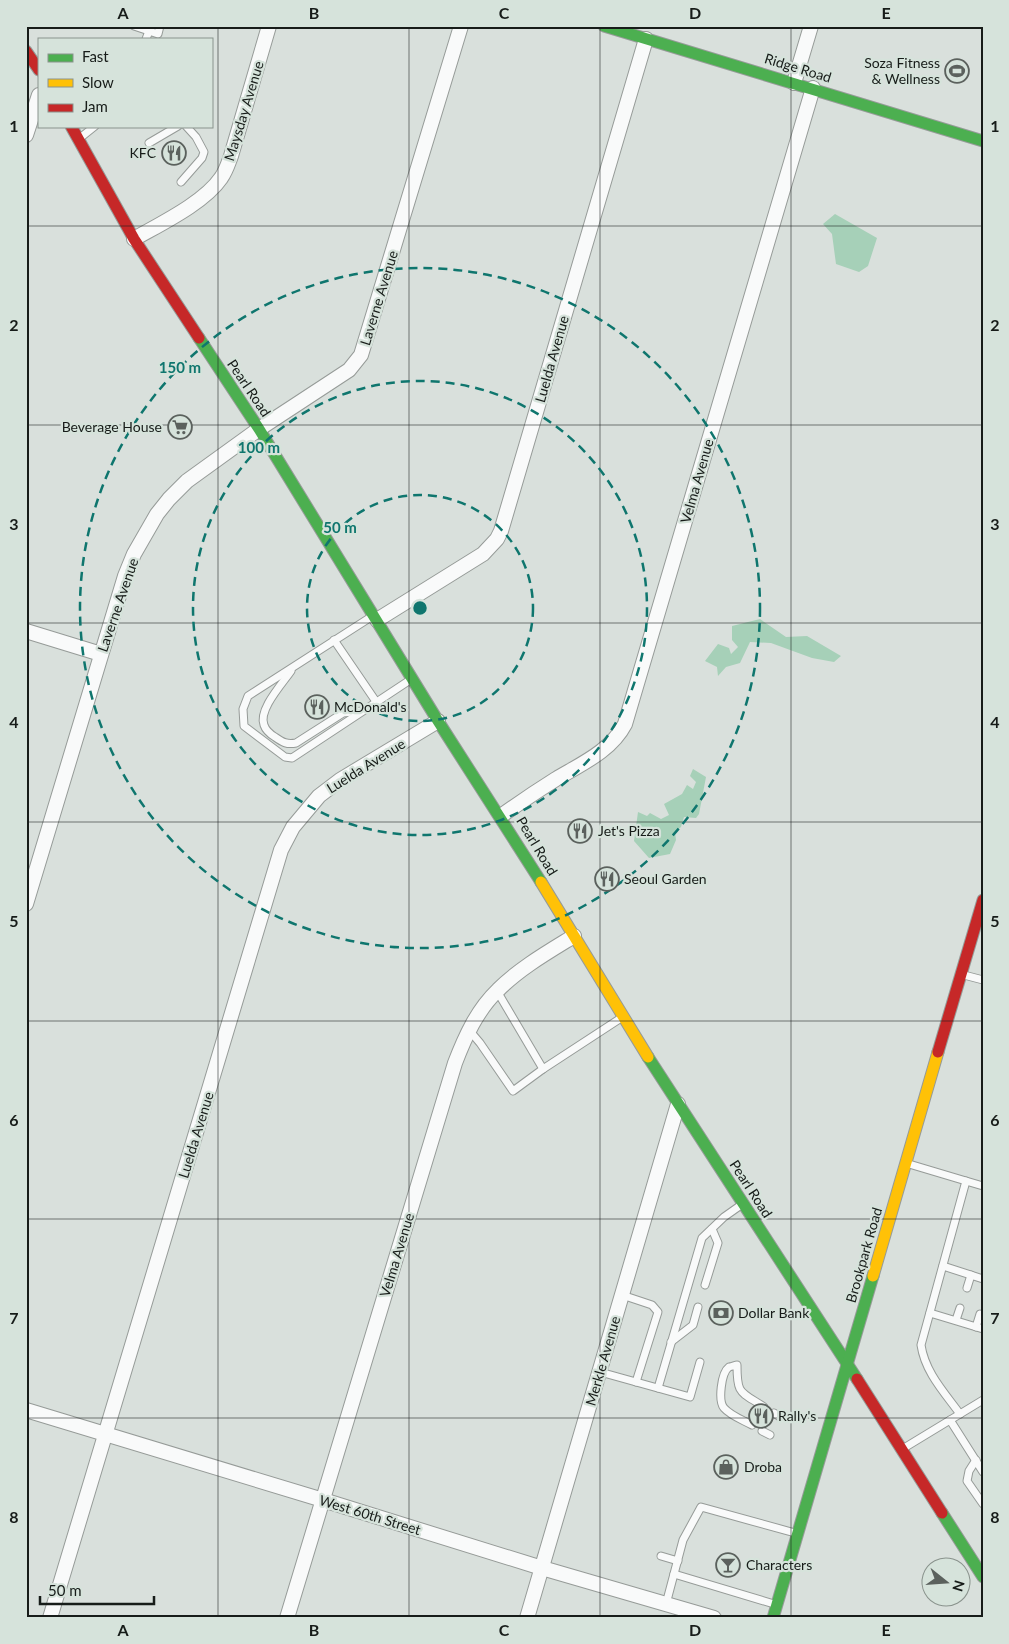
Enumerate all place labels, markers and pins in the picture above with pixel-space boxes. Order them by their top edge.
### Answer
place label: Soza Fitness & Wellness [864,54,940,87]
sports icon: Soza Fitness & Wellness [944,58,970,84]
restaurant icon: KFC [161,140,187,166]
place label: KFC [130,144,157,161]
supermarket icon: Beverage House [167,414,193,440]
place label: Beverage House [62,418,162,435]
centre of rings [411,599,429,617]
restaurant icon: McDonald's [304,694,330,720]
place label: McDonald's [334,698,407,715]
restaurant icon: Jet's Pizza [567,818,593,844]
place label: Jet's Pizza [598,822,660,839]
restaurant icon: Seoul Garden [594,866,620,892]
place label: Seoul Garden [624,870,707,887]
bank icon: Dollar Bank [708,1300,734,1326]
place label: Dollar Bank [738,1304,810,1321]
restaurant icon: Rally's [748,1403,774,1429]
place label: Rally's [778,1407,816,1424]
shop icon: Droba [713,1454,739,1480]
place label: Droba [744,1458,782,1475]
bar icon: Characters [715,1552,741,1578]
place label: Characters [746,1556,812,1573]

